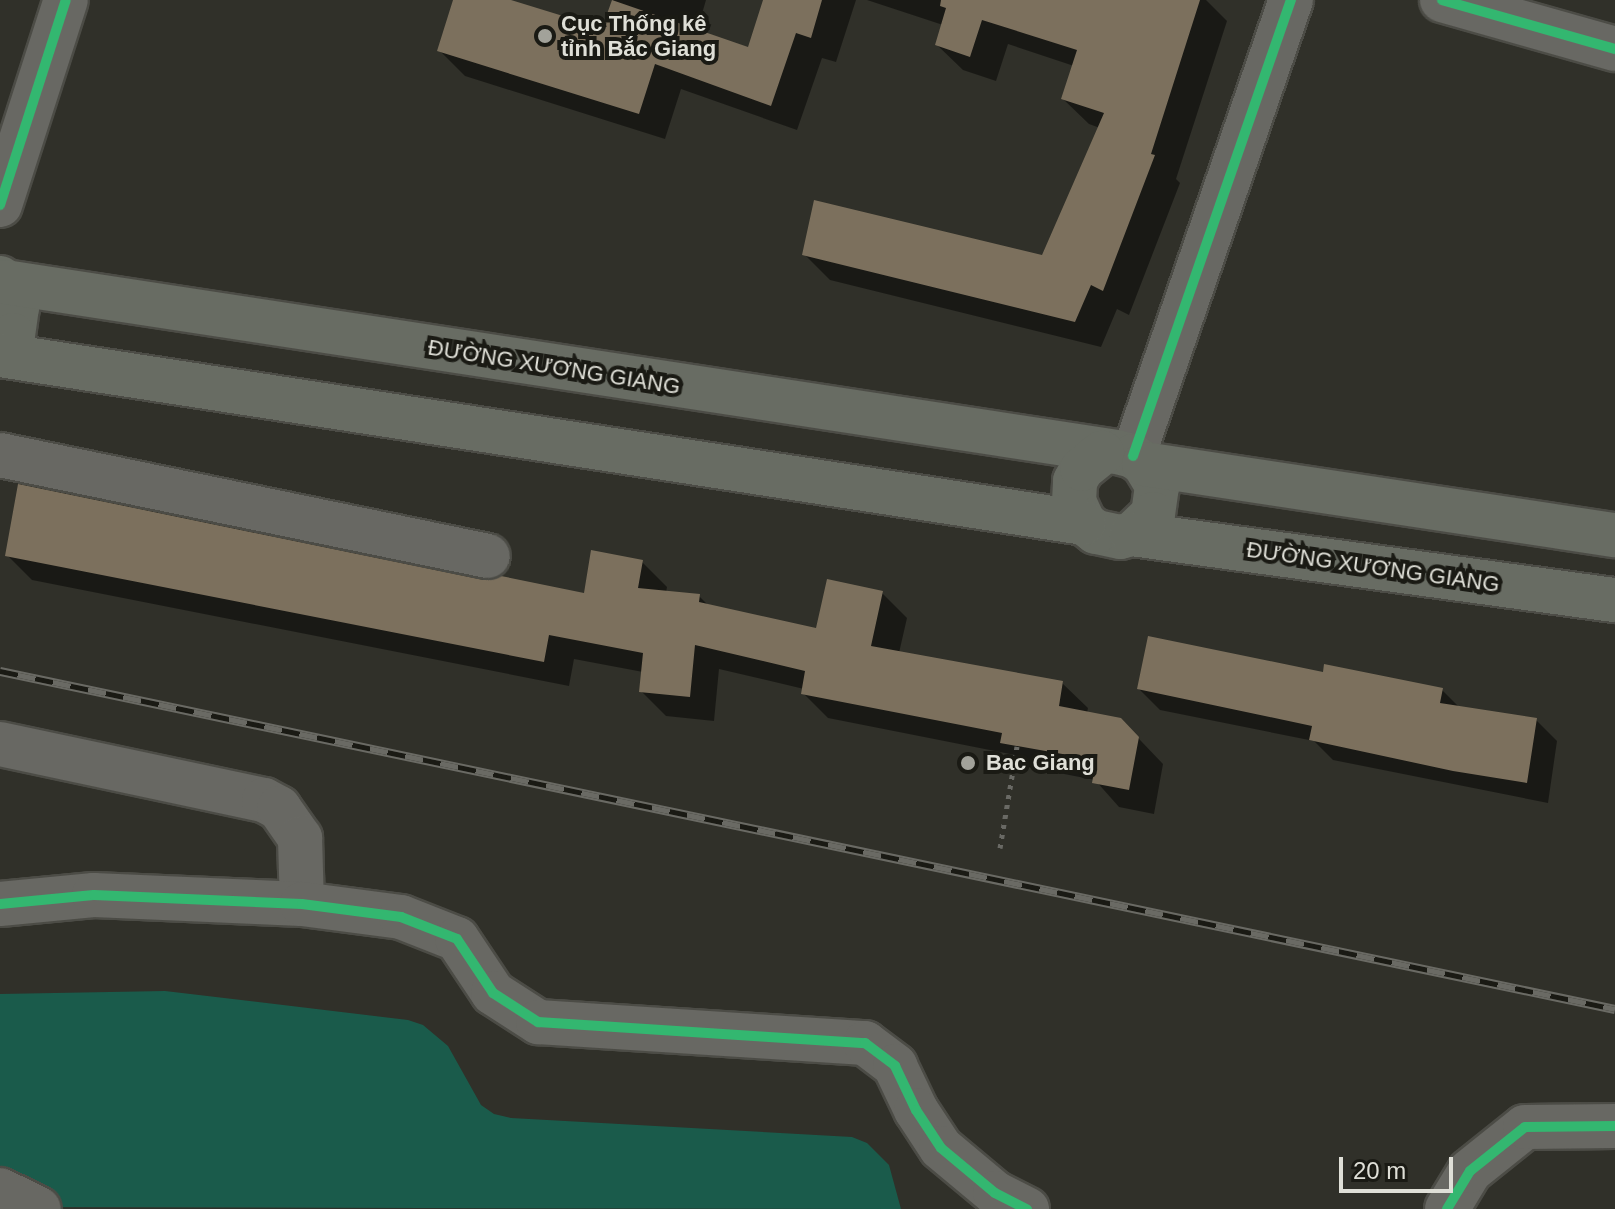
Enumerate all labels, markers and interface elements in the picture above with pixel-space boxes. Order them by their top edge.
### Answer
place label: Cục Thống kê tỉnh Bắc Giang [561,10,716,62]
marker: Cục Thống kê tỉnh Bắc Giang [536,27,554,45]
street label: ĐƯỜNG XƯƠNG GIANG [426,334,682,400]
street label: ĐƯỜNG XƯƠNG GIANG [1245,536,1501,598]
place label: Bac Giang [986,750,1095,776]
marker: Bac Giang [957,752,979,774]
scale bar [1343,1141,1457,1191]
text: 20 m [1353,1157,1406,1184]

